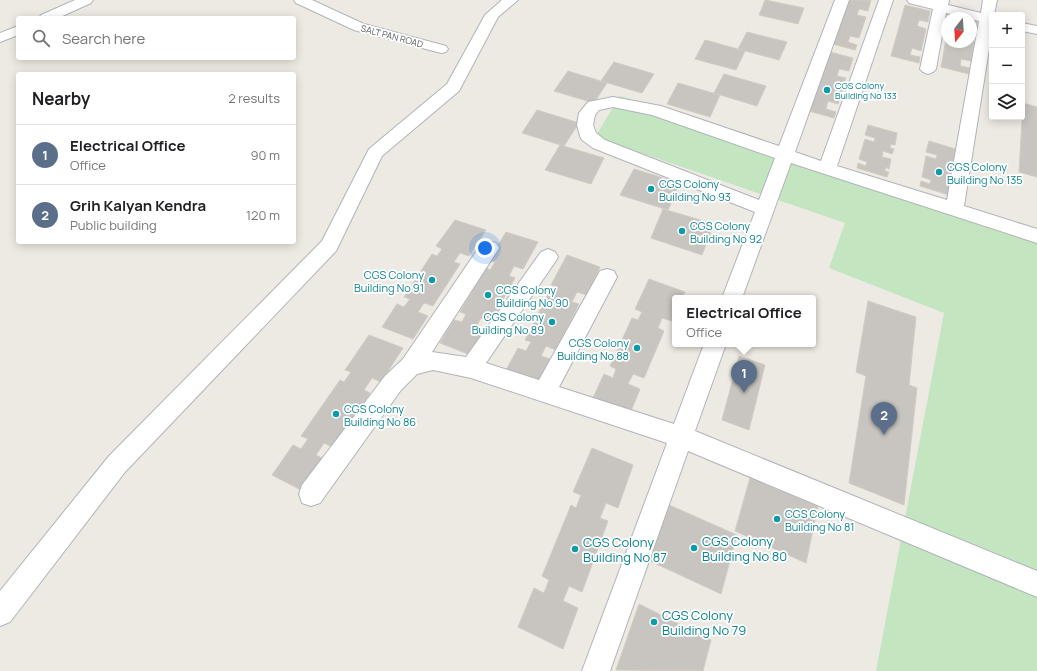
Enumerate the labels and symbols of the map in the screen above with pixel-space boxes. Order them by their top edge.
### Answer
north arrow [941,12,977,48]
street label: SALT PAN ROAD [359,21,425,51]
place label: CGS Colony Building No 133 [835,79,897,102]
marker: CGS Colony Building No 133 [822,85,832,95]
place label: CGS Colony Building No 135 [947,159,1023,187]
marker: CGS Colony Building No 135 [934,167,944,177]
place label: CGS Colony Building No 93 [659,176,731,204]
marker: CGS Colony Building No 93 [646,184,656,194]
place label: CGS Colony Building No 92 [690,218,762,246]
marker: CGS Colony Building No 92 [677,226,687,236]
your location [475,238,495,258]
place label: CGS Colony Building No 91 [354,267,424,295]
marker: CGS Colony Building No 91 [427,275,437,285]
place label: CGS Colony Building No 90 [496,282,569,310]
marker: CGS Colony Building No 90 [483,290,493,300]
place label: CGS Colony Building No 89 [472,309,544,337]
marker: CGS Colony Building No 89 [547,317,557,327]
place label: CGS Colony Building No 88 [557,335,629,363]
marker: CGS Colony Building No 88 [632,343,642,353]
pin: 1 [731,360,757,393]
place label: CGS Colony Building No 86 [344,401,416,429]
pin: 2 [871,402,897,435]
marker: CGS Colony Building No 86 [331,409,341,419]
place label: CGS Colony Building No 81 [785,506,855,534]
marker: CGS Colony Building No 81 [772,514,782,524]
place label: CGS Colony Building No 80 [702,532,787,565]
place label: CGS Colony Building No 87 [583,533,667,566]
marker: CGS Colony Building No 80 [689,543,699,553]
marker: CGS Colony Building No 87 [570,544,580,554]
place label: CGS Colony Building No 79 [662,606,746,639]
marker: CGS Colony Building No 79 [649,617,659,627]

